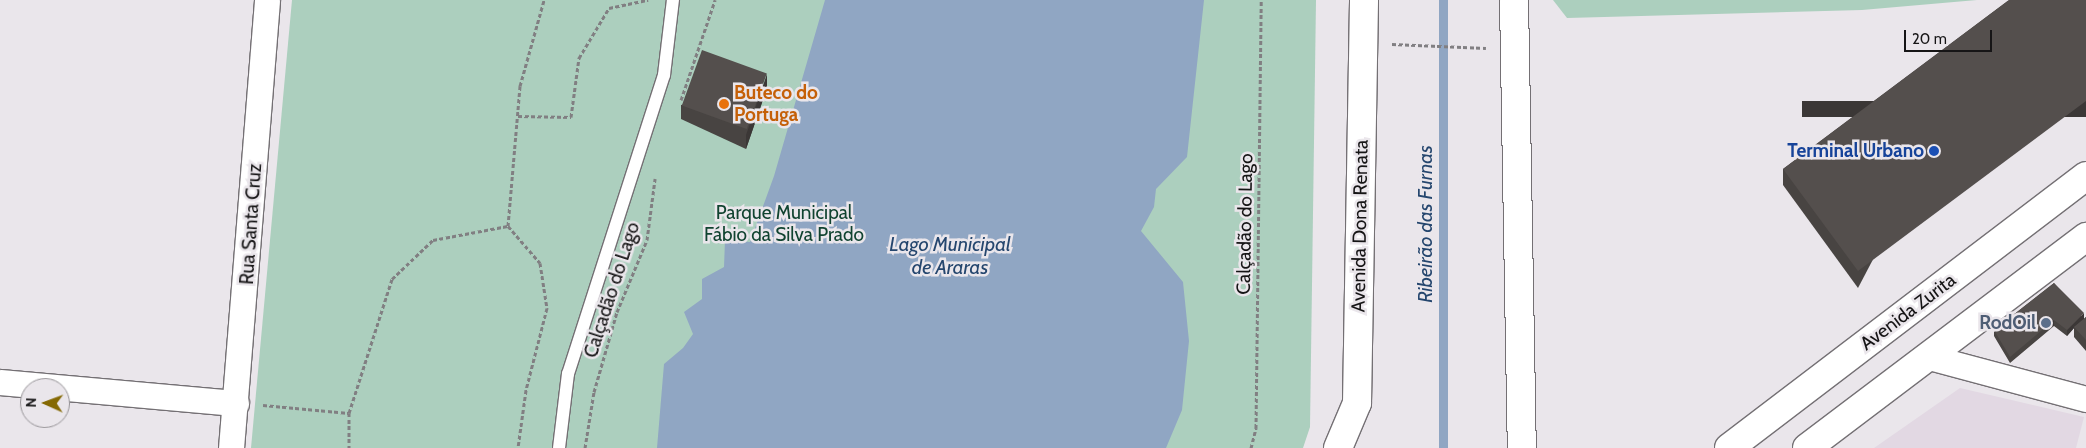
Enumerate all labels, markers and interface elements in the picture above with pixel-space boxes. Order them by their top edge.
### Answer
scale bar [1906,20,1994,52]
text: 20 m [1912,30,1947,48]
place label: Buteco do Portuga [734,82,818,126]
marker: Buteco do Portuga [718,98,730,110]
street label: Avenida Dona Renata [1347,140,1373,312]
place label: Terminal Urbano [1787,140,1924,162]
water label: Ribeirão das Furnas [1413,145,1437,303]
marker: Terminal Urbano [1928,145,1940,157]
street label: Calçadão do Lago [1232,153,1258,295]
street label: Rua Santa Cruz [235,163,267,285]
park label: Parque Municipal Fábio da Silva Prado [704,202,864,246]
street label: Calçadão do Lago [579,219,645,361]
water label: Lago Municipal de Araras [889,233,1011,280]
street label: Avenida Zurita [1856,269,1960,355]
place label: RodOil [1979,312,2036,334]
marker: RodOil [2040,317,2052,329]
north arrow [20,378,70,428]
text: N [22,397,40,408]

